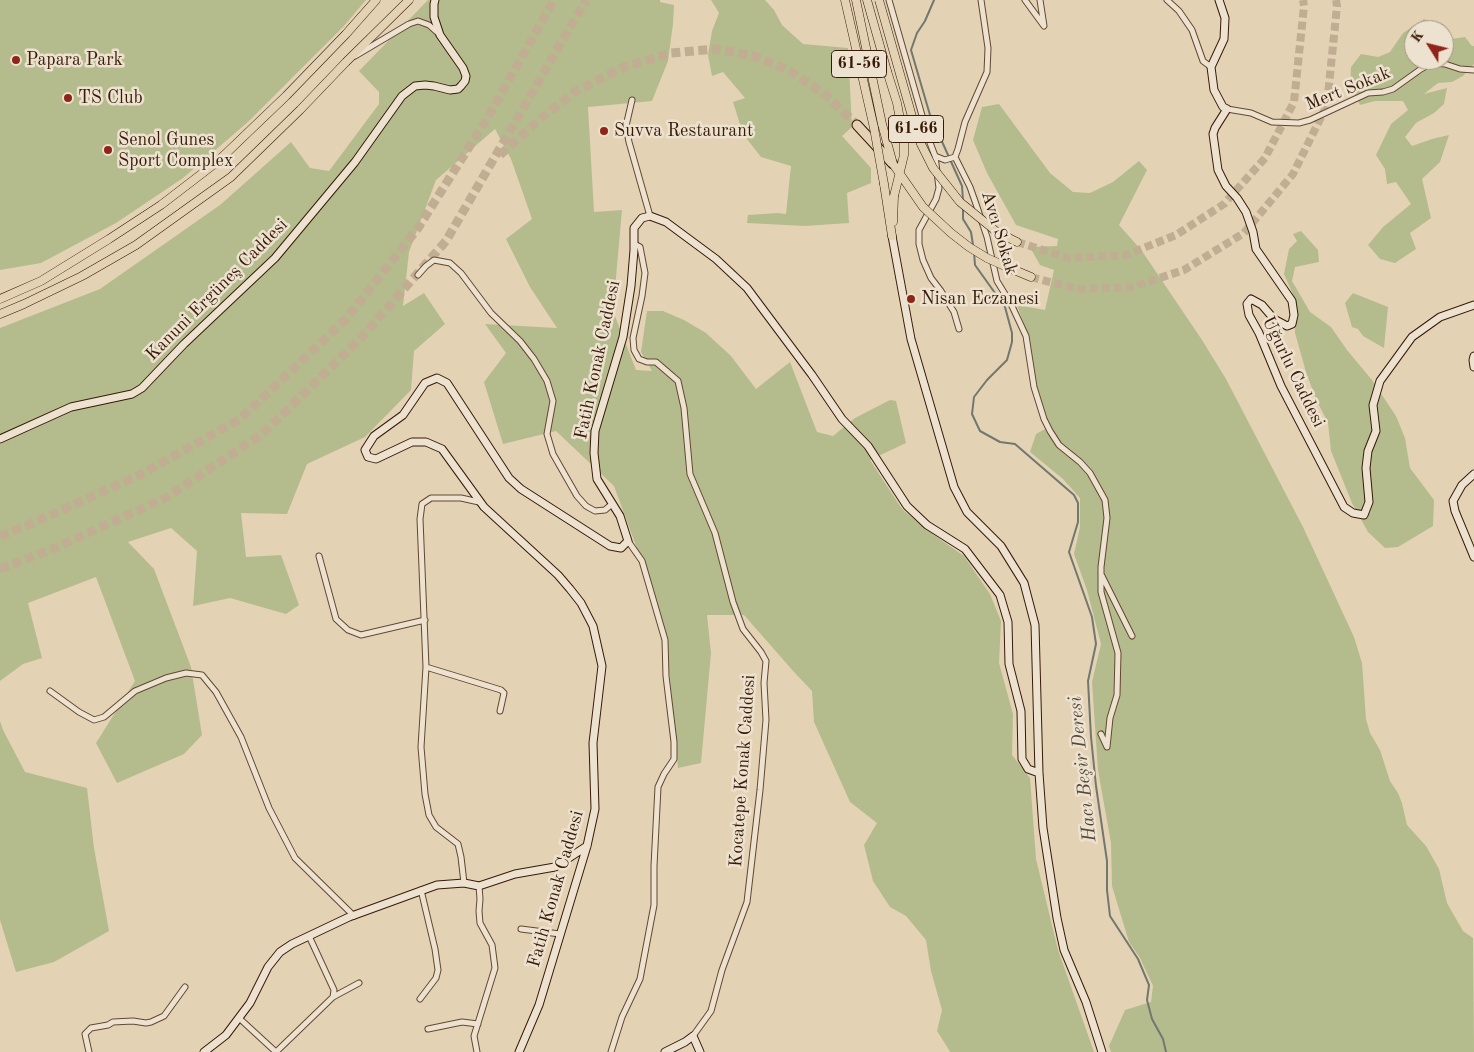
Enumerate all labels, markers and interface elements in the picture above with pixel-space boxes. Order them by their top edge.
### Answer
north arrow [1404,20,1454,70]
text: K [1409,28,1427,45]
place label: Papara Park [26,49,123,71]
road number: 61-56 [832,51,886,78]
marker: Papara Park [10,54,22,66]
street label: Mert Sokak [1302,62,1394,116]
place label: TS Club [78,87,143,109]
marker: TS Club [62,92,74,104]
road number: 61-66 [888,116,944,142]
place label: Suvva Restaurant [614,120,753,142]
marker: Suvva Restaurant [598,125,610,137]
place label: Senol Gunes Sport Complex [118,129,233,172]
marker: Senol Gunes Sport Complex [102,144,114,156]
street label: Avcı Sokak [976,188,1022,278]
street label: Kanuni Ergüneş Caddesi [141,214,293,366]
street label: Fatih Konak Caddesi [571,278,625,442]
place label: Nisan Eczanesi [921,288,1039,310]
marker: Nisan Eczanesi [905,293,917,305]
street label: Uğurlu Caddesi [1257,313,1329,431]
street label: Kocatepe Konak Caddesi [726,674,760,868]
water label: Hacı Beşir Deresi [1064,695,1102,843]
street label: Fatih Konak Caddesi [523,808,589,970]

